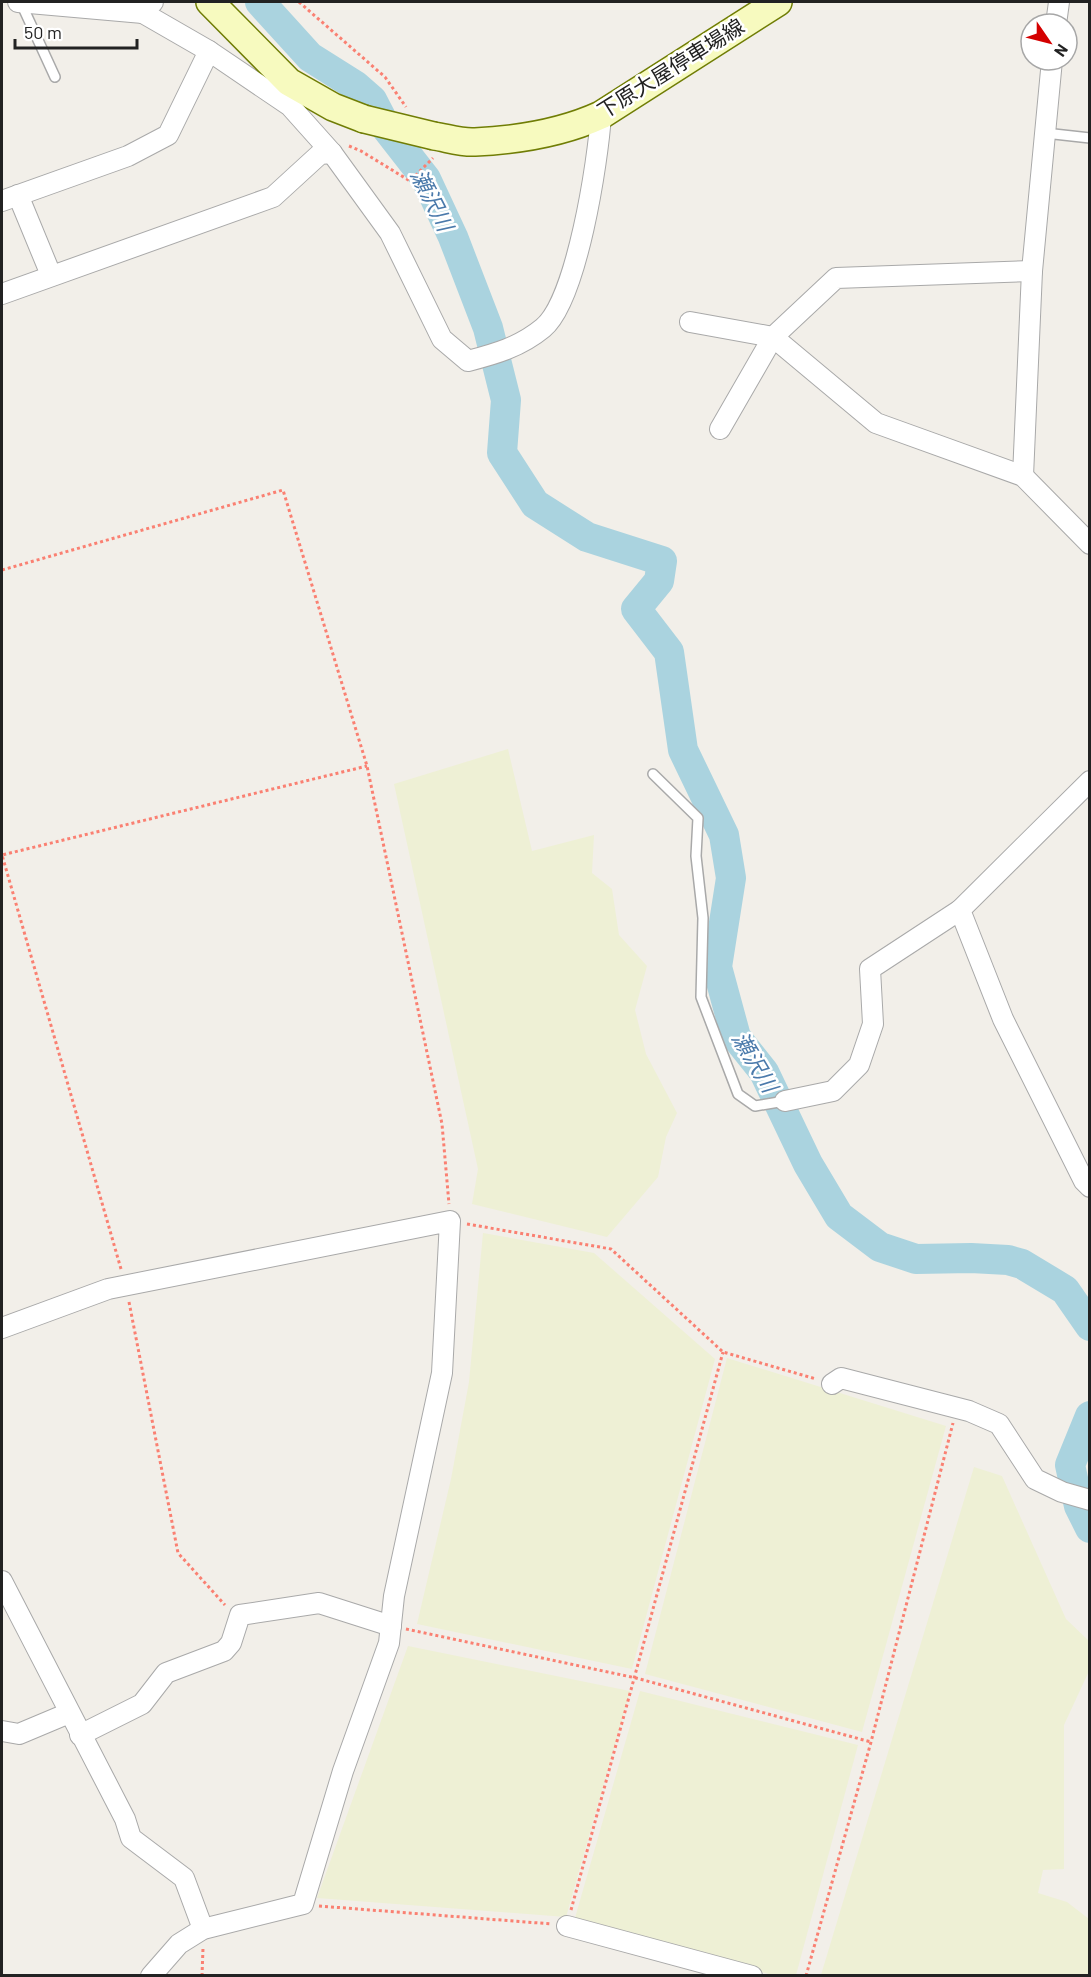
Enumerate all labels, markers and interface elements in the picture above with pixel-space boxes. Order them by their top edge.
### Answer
scale bar [15,12,136,50]
north arrow [1019,12,1079,72]
street label: 下原大屋停車場線 [592,13,748,123]
text: 50 m [24,21,62,43]
text: N [1051,41,1073,61]
water label: 瀬沢川 [406,164,460,237]
water label: 瀬沢川 [728,1026,785,1098]

